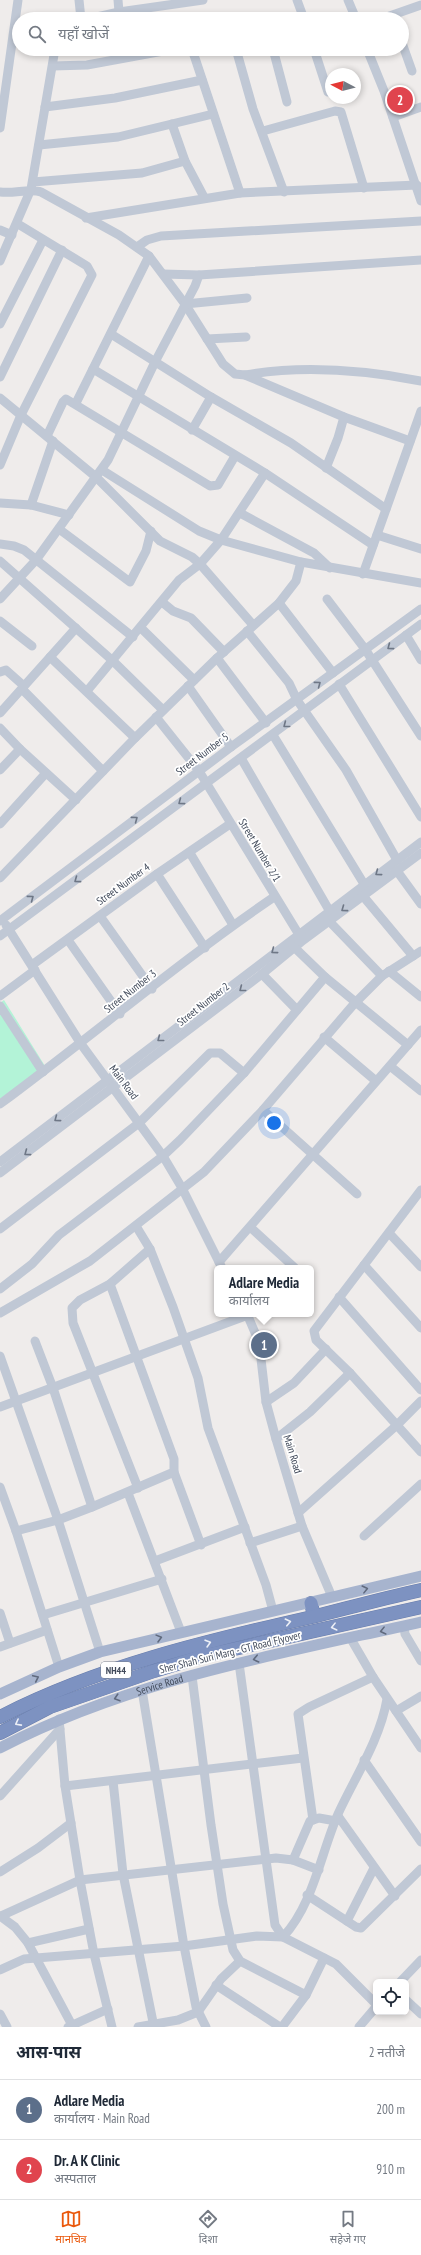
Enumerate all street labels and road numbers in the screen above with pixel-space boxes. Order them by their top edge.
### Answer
street label: Street Number 5 [173,730,231,778]
street label: Street Number 2/1 [236,816,284,884]
street label: Street Number 4 [94,860,152,908]
street label: Street Number 3 [101,966,159,1016]
street label: Street Number 2 [174,979,232,1029]
street label: Main Road [106,1062,142,1102]
street label: Main Road [280,1433,306,1475]
street label: Sher Shah Suri Marg - GT Road Flyover [158,1628,302,1676]
road number: NH44 [101,1662,131,1678]
street label: Service Road [134,1671,185,1699]

